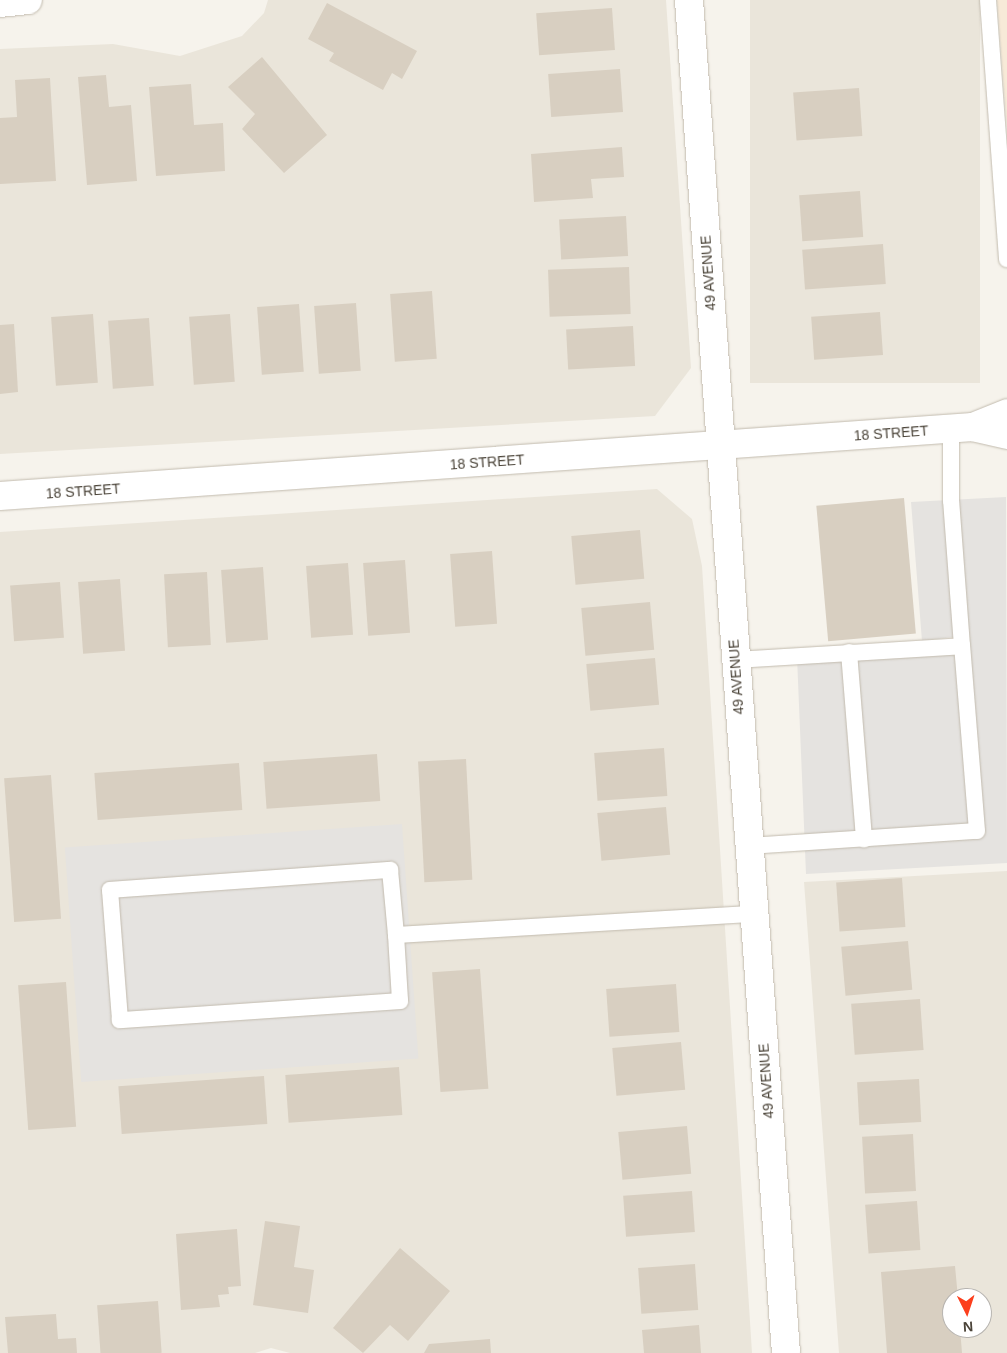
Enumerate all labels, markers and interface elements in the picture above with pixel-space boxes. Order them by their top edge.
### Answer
street label: 49 AVENUE [697,235,719,311]
street label: 18 STREET [853,422,929,444]
street label: 18 STREET [449,451,525,473]
street label: 18 STREET [45,480,121,502]
street label: 49 AVENUE [725,639,747,715]
street label: 49 AVENUE [755,1043,777,1119]
north arrow [942,1288,992,1338]
text: N [962,1319,974,1335]

